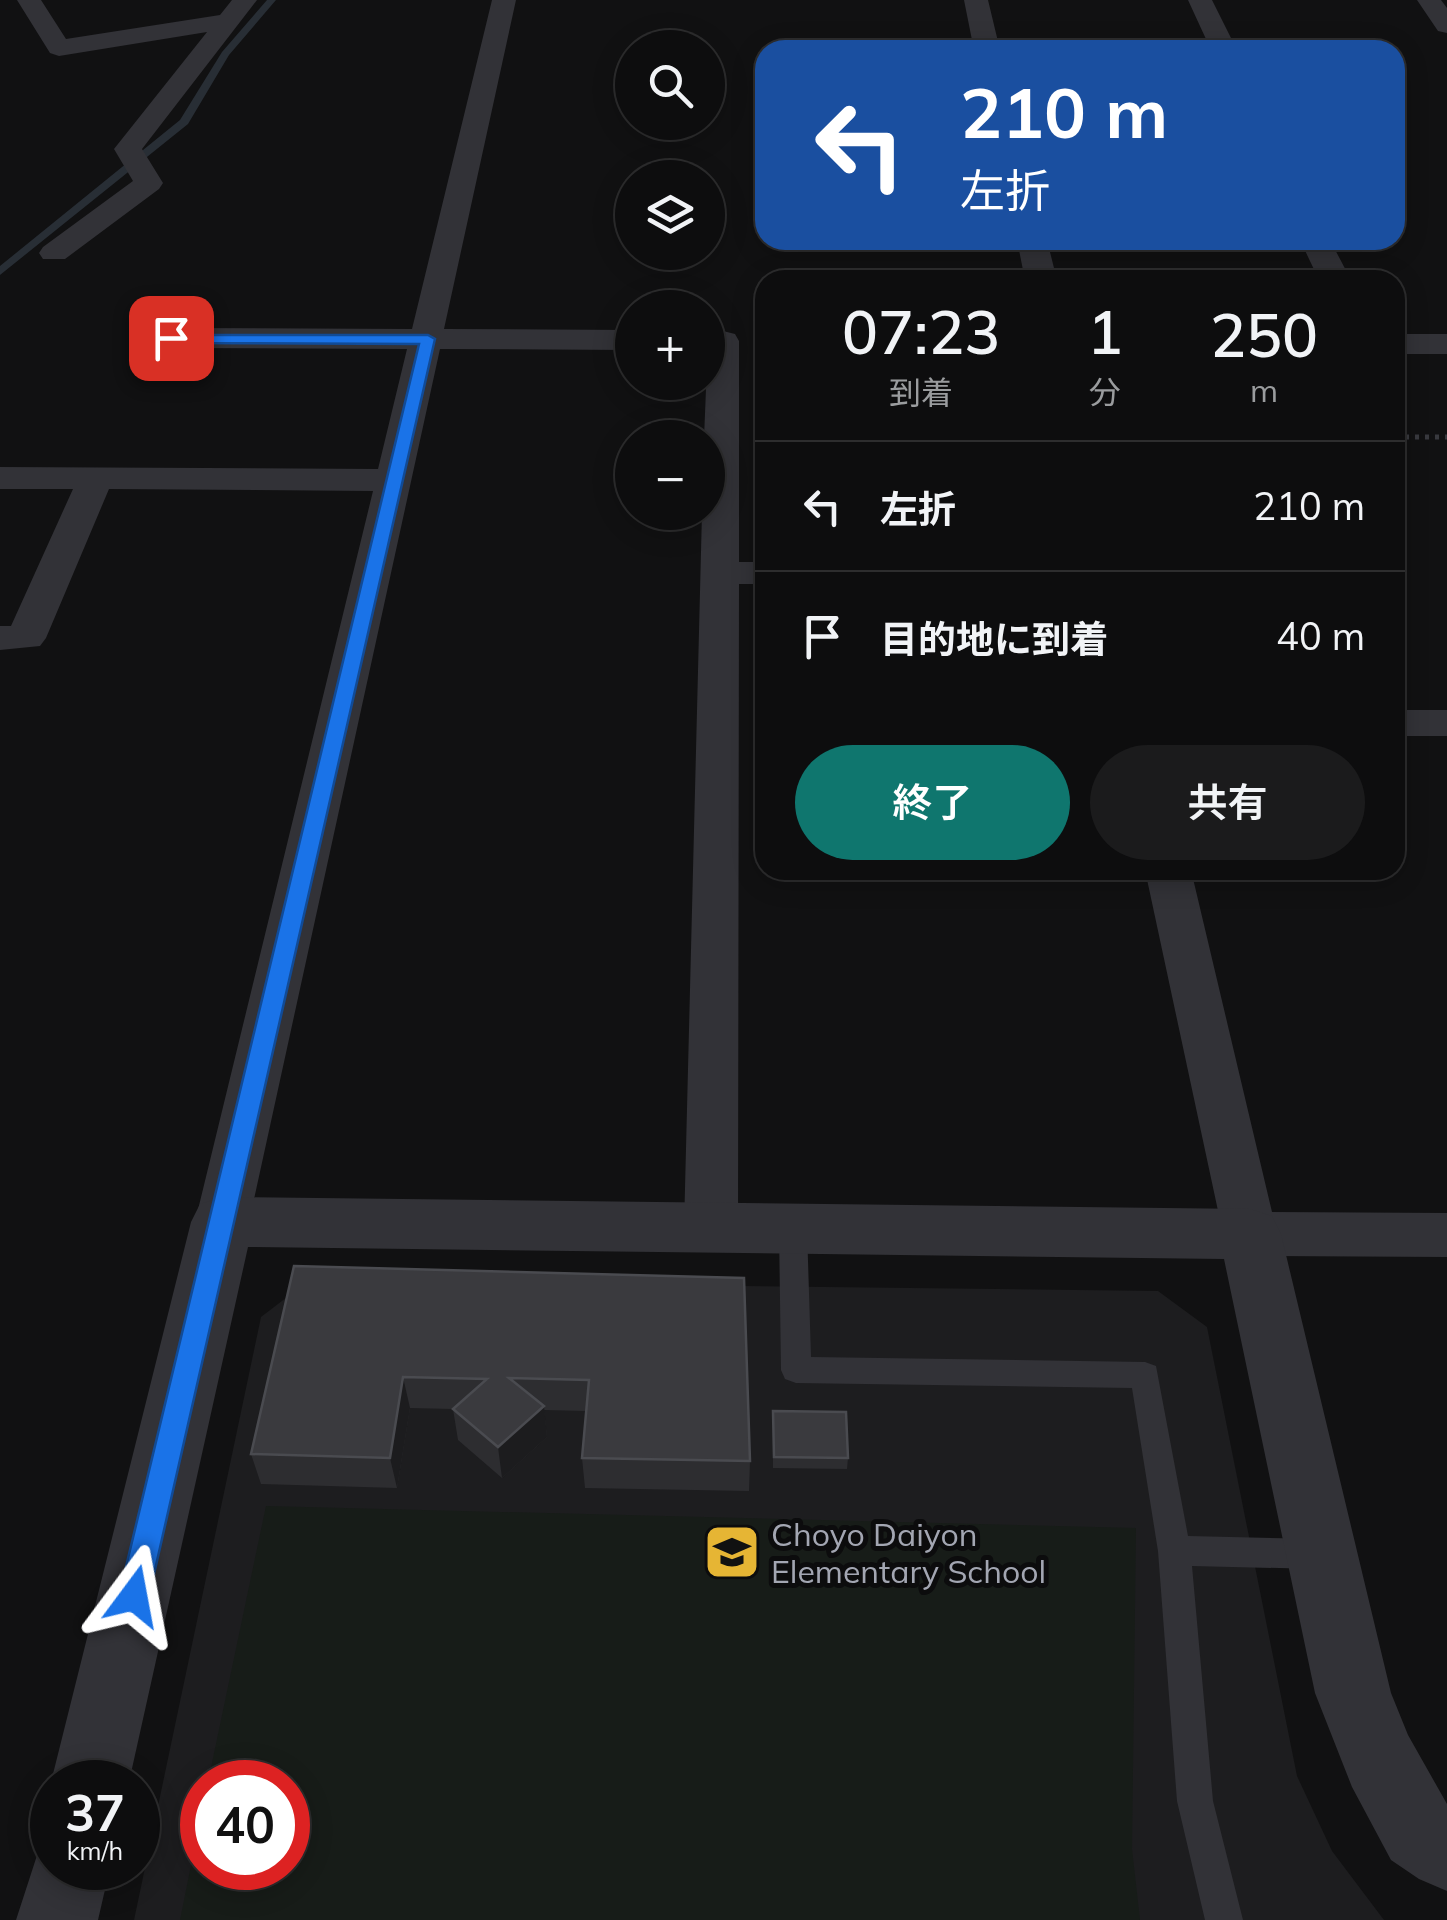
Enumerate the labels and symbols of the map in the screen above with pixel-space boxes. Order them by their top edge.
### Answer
pin [129,296,214,381]
place label: Choyo Daiyon Elementary School [771,1514,1046,1591]
school or university icon: Choyo Daiyon Elementary School [702,1522,762,1582]
position arrow [82,1544,186,1648]
speed limit sign: 40 [180,1760,310,1890]

